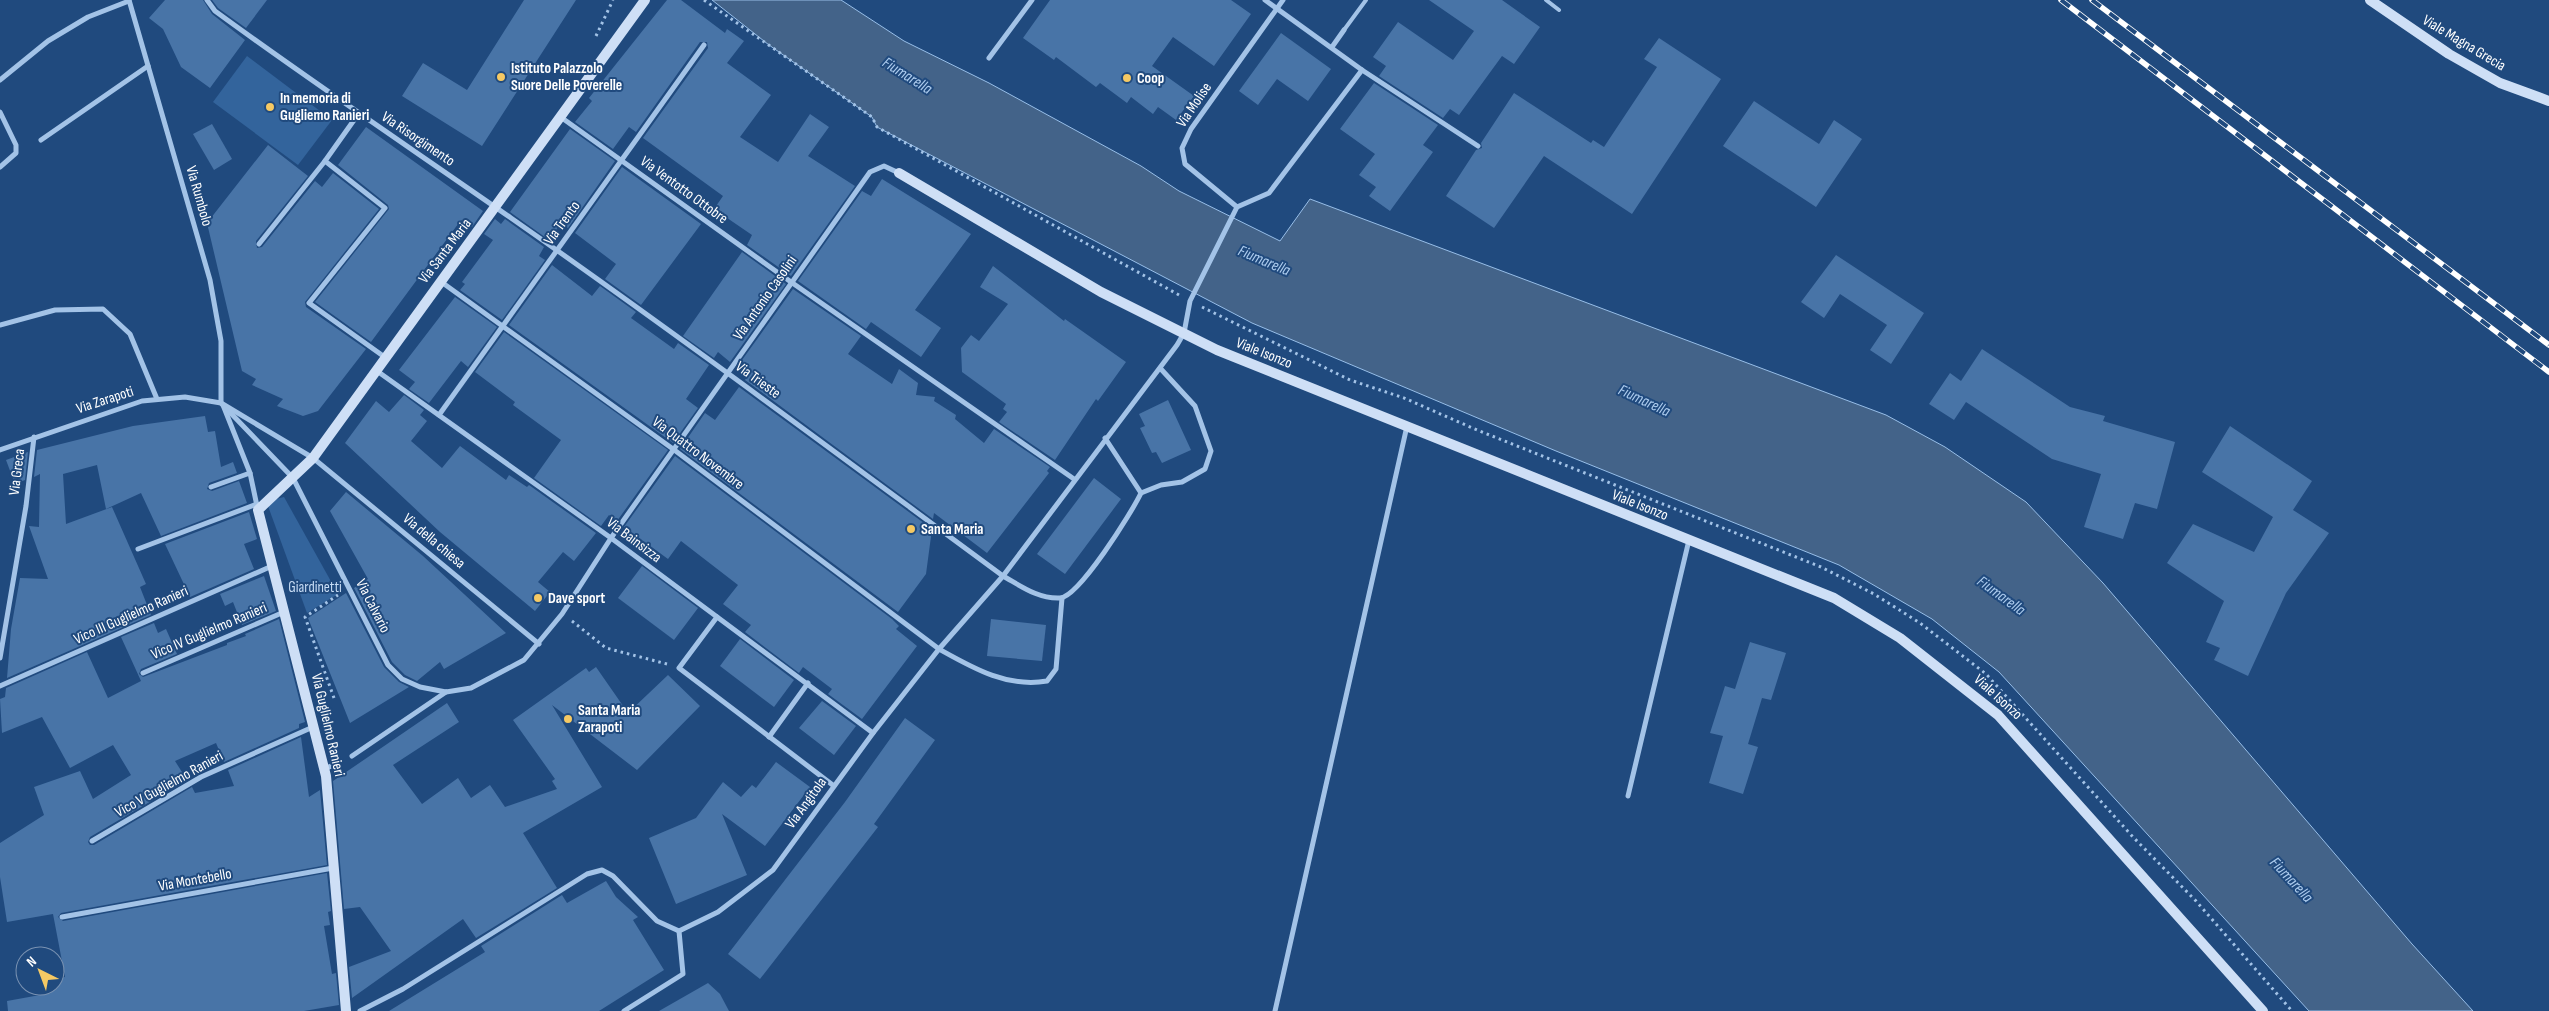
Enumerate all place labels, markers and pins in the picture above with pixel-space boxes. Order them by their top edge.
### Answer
place label: Istituto Palazzolo Suore Delle Poverelle [511,59,622,95]
place label: Coop [1137,69,1164,88]
marker: Istituto Palazzolo Suore Delle Poverelle [495,71,507,83]
marker: Coop [1121,72,1133,84]
place label: In memoria di Gugliemo Ranieri [280,89,369,125]
marker: In memoria di Gugliemo Ranieri [264,101,276,113]
place label: Santa Maria [921,520,984,539]
marker: Santa Maria [905,523,917,535]
place label: Dave sport [548,589,605,608]
marker: Dave sport [532,592,544,604]
place label: Santa Maria Zarapoti [578,701,641,737]
marker: Santa Maria Zarapoti [562,713,574,725]

